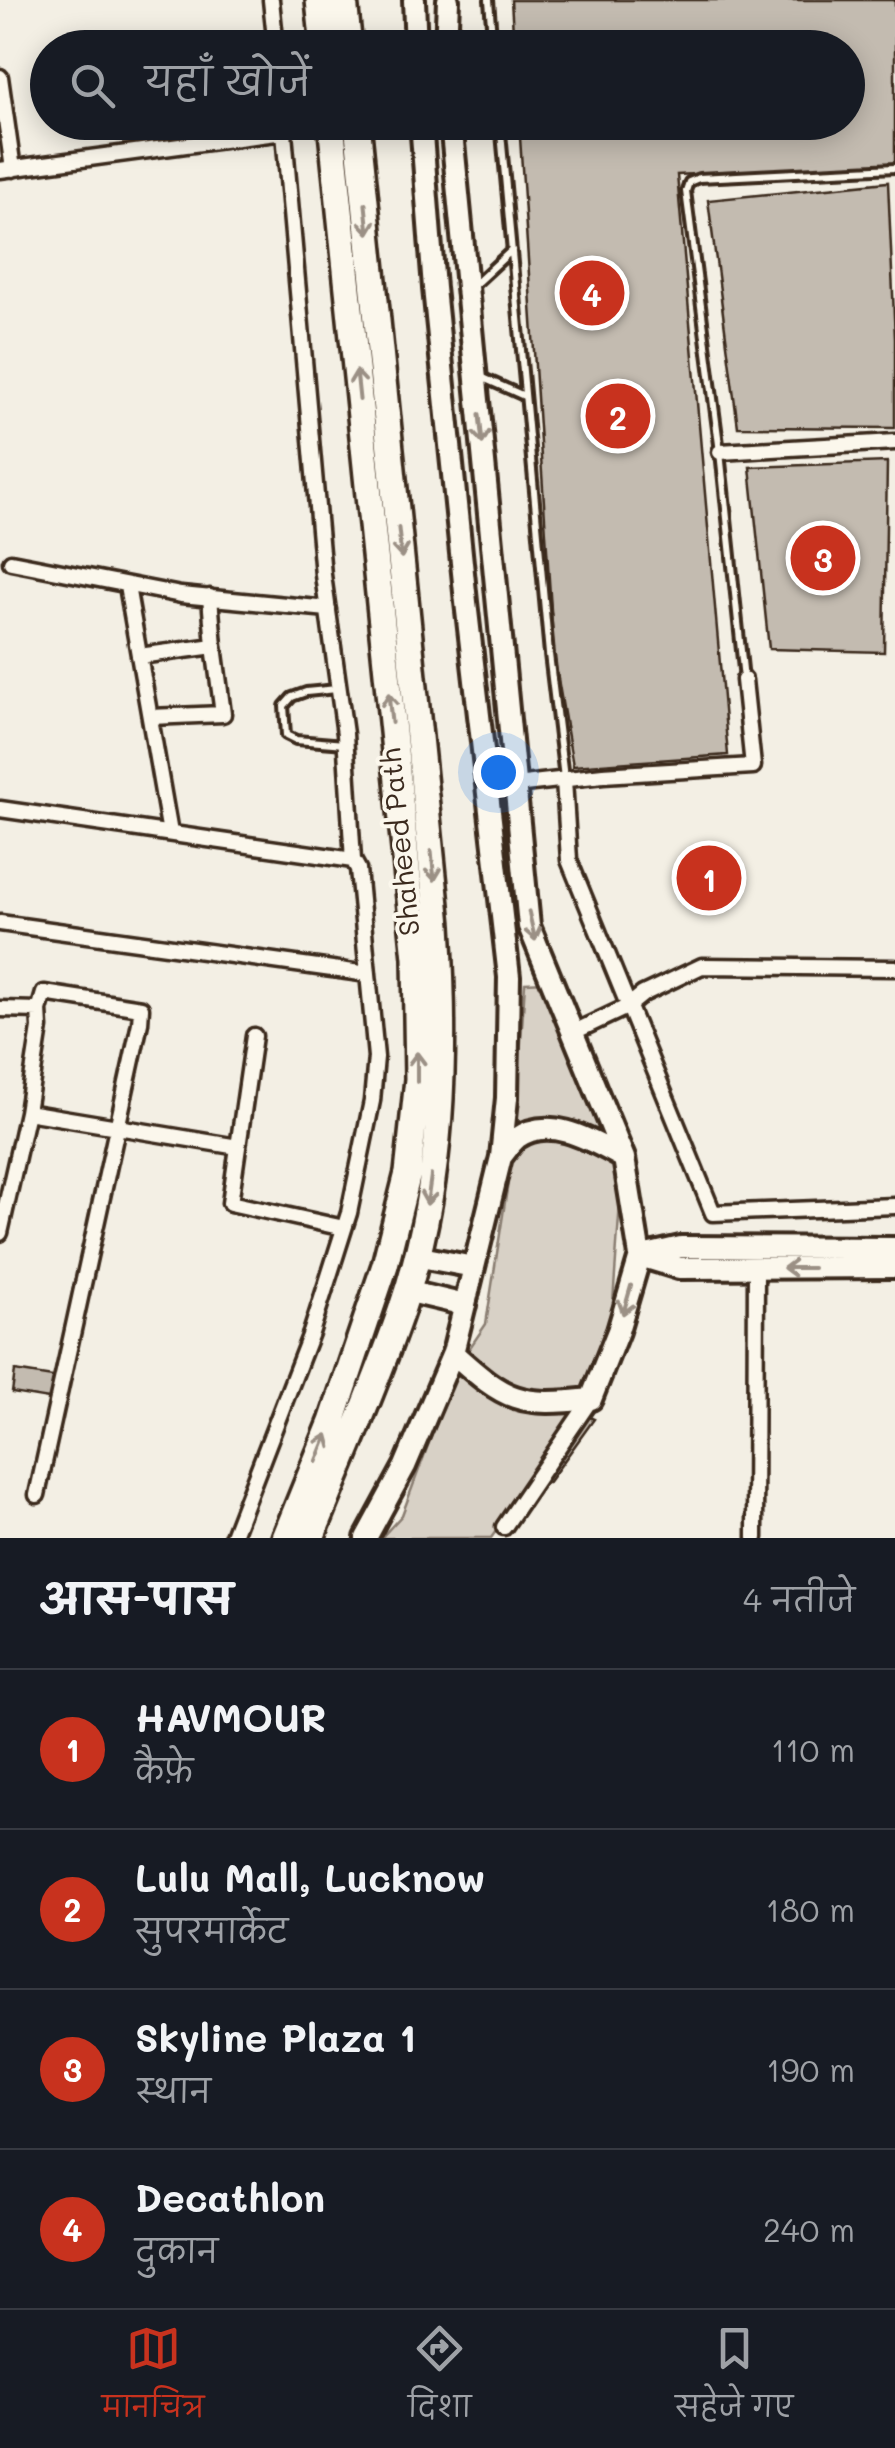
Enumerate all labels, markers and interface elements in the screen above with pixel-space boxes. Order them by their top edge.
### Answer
search box [30,30,865,140]
text: यहाँ खोजें [145,55,311,105]
icon: search [65,58,120,113]
one-way arrow [358,203,377,235]
pin: 4 [560,256,624,330]
one-way arrow [348,369,367,401]
pin: 2 [586,378,650,454]
one-way arrow [471,412,490,444]
pin: 3 [790,520,856,596]
one-way arrow [391,526,410,558]
one-way arrow [381,692,400,725]
street label: Shaheed Path [371,746,427,938]
your location [473,747,524,798]
pin: 1 [676,840,742,916]
one-way arrow [423,850,442,882]
one-way arrow [524,909,542,941]
one-way arrow [408,1051,426,1084]
one-way arrow [420,1173,438,1206]
one-way arrow [782,1258,814,1278]
one-way arrow [617,1283,635,1315]
one-way arrow [314,1433,332,1463]
text: आस-पास [40,1570,233,1625]
text: 4 नतीजे [743,1578,855,1620]
text: HAVMOUR [135,1692,326,1742]
text: 1 [65,1728,80,1770]
text: 110 m [771,1728,855,1770]
text: कैफ़े [135,1749,193,1791]
text: Lulu Mall, Lucknow [135,1852,486,1902]
text: 2 [64,1888,81,1930]
text: 180 m [766,1888,855,1930]
text: सुपरमार्केट [135,1909,288,1951]
text: Skyline Plaza 1 [135,2012,416,2062]
text: 3 [63,2048,82,2090]
text: 190 m [766,2048,855,2090]
text: स्थान [135,2069,211,2111]
text: Decathlon [135,2172,325,2222]
text: 4 [62,2208,83,2250]
text: 240 m [763,2208,855,2250]
text: दुकान [135,2229,218,2271]
tab: मानचित्र [102,2321,205,2438]
tab: दिशा [408,2321,472,2438]
tab: सहेजे गए [675,2321,793,2438]

